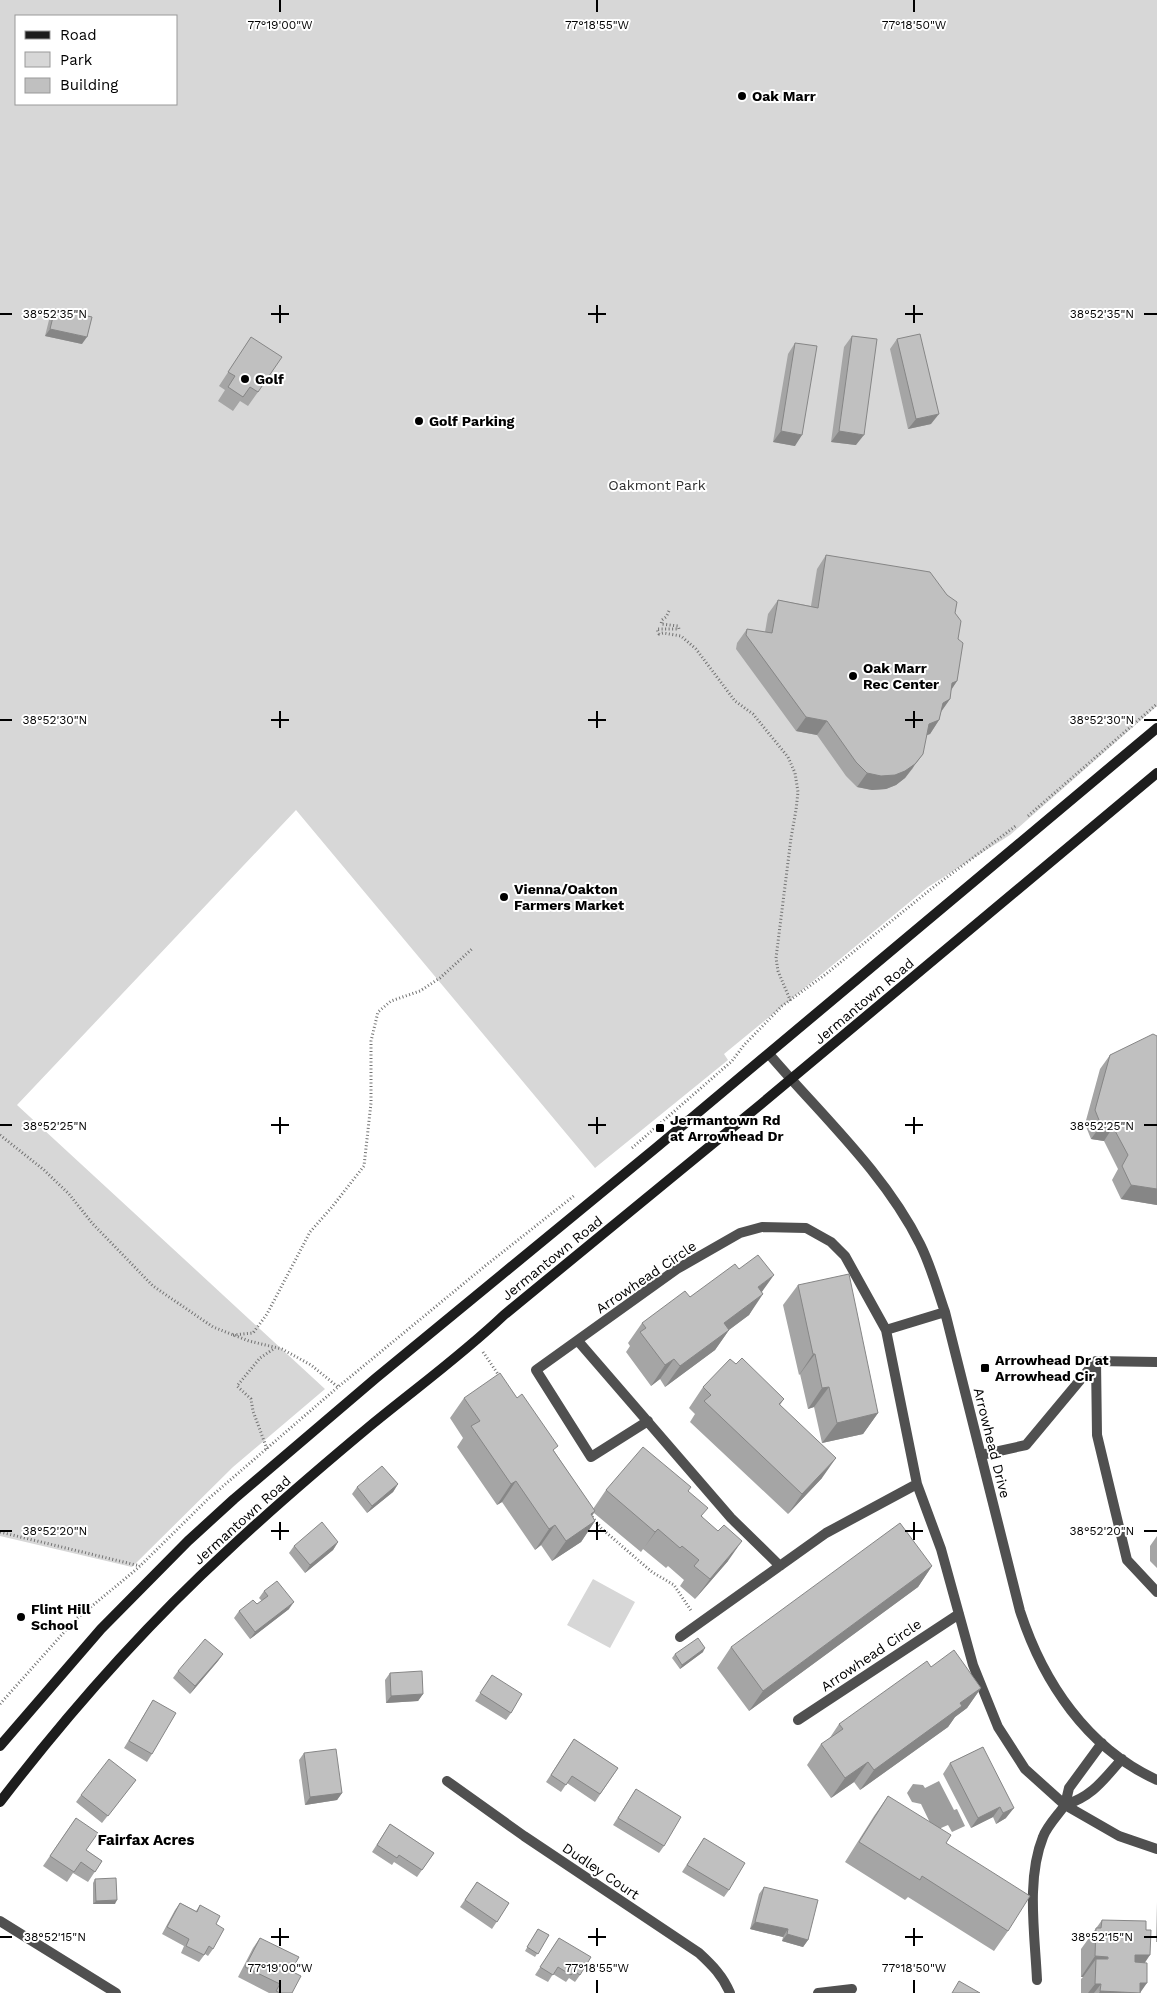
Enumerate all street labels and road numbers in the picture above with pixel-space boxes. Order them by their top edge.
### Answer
street label: Jermantown Road [811,955,917,1047]
street label: Jermantown Road [498,1213,606,1303]
street label: Arrowhead Circle [593,1237,699,1317]
street label: Arrowhead Drive [971,1386,1013,1500]
street label: Jermantown Road [190,1472,294,1568]
street label: Arrowhead Circle [818,1615,924,1695]
street label: Dudley Court [560,1839,642,1903]

